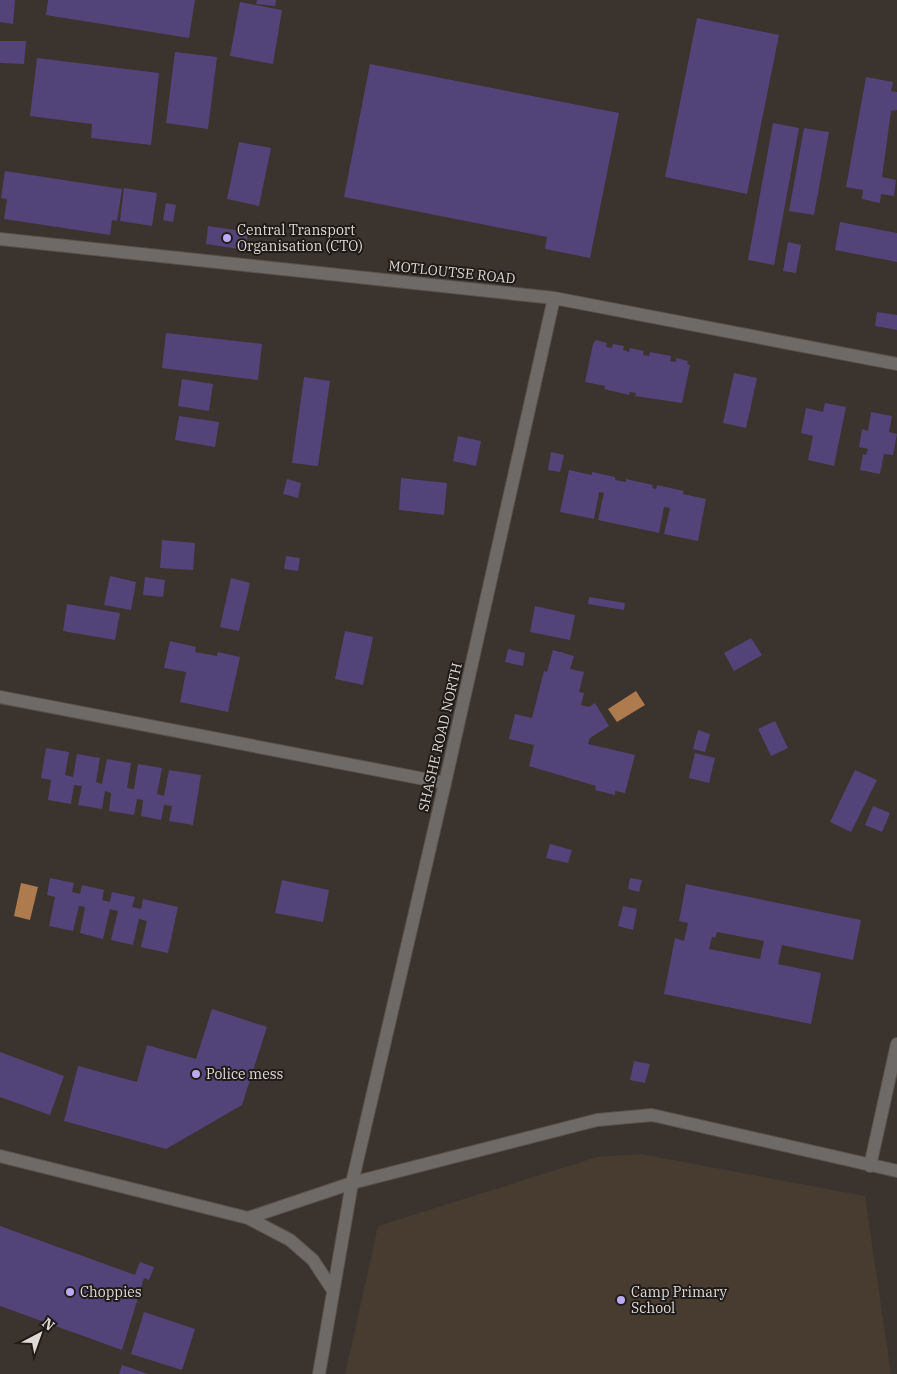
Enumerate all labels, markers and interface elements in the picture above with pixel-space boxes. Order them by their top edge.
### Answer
place label: Central Transport Organisation (CTO) [237,221,363,255]
marker: Central Transport Organisation (CTO) [221,232,233,244]
street label: MOTLOUTSE ROAD [388,256,516,288]
street label: SHASHE ROAD NORTH [414,661,466,813]
place label: Police mess [206,1065,283,1083]
marker: Police mess [190,1068,202,1080]
place label: Choppies [80,1283,142,1301]
place label: Camp Primary School [631,1283,728,1317]
marker: Choppies [64,1286,76,1298]
marker: Camp Primary School [615,1294,627,1306]
north arrow [15,1309,65,1359]
text: N [38,1314,59,1335]

